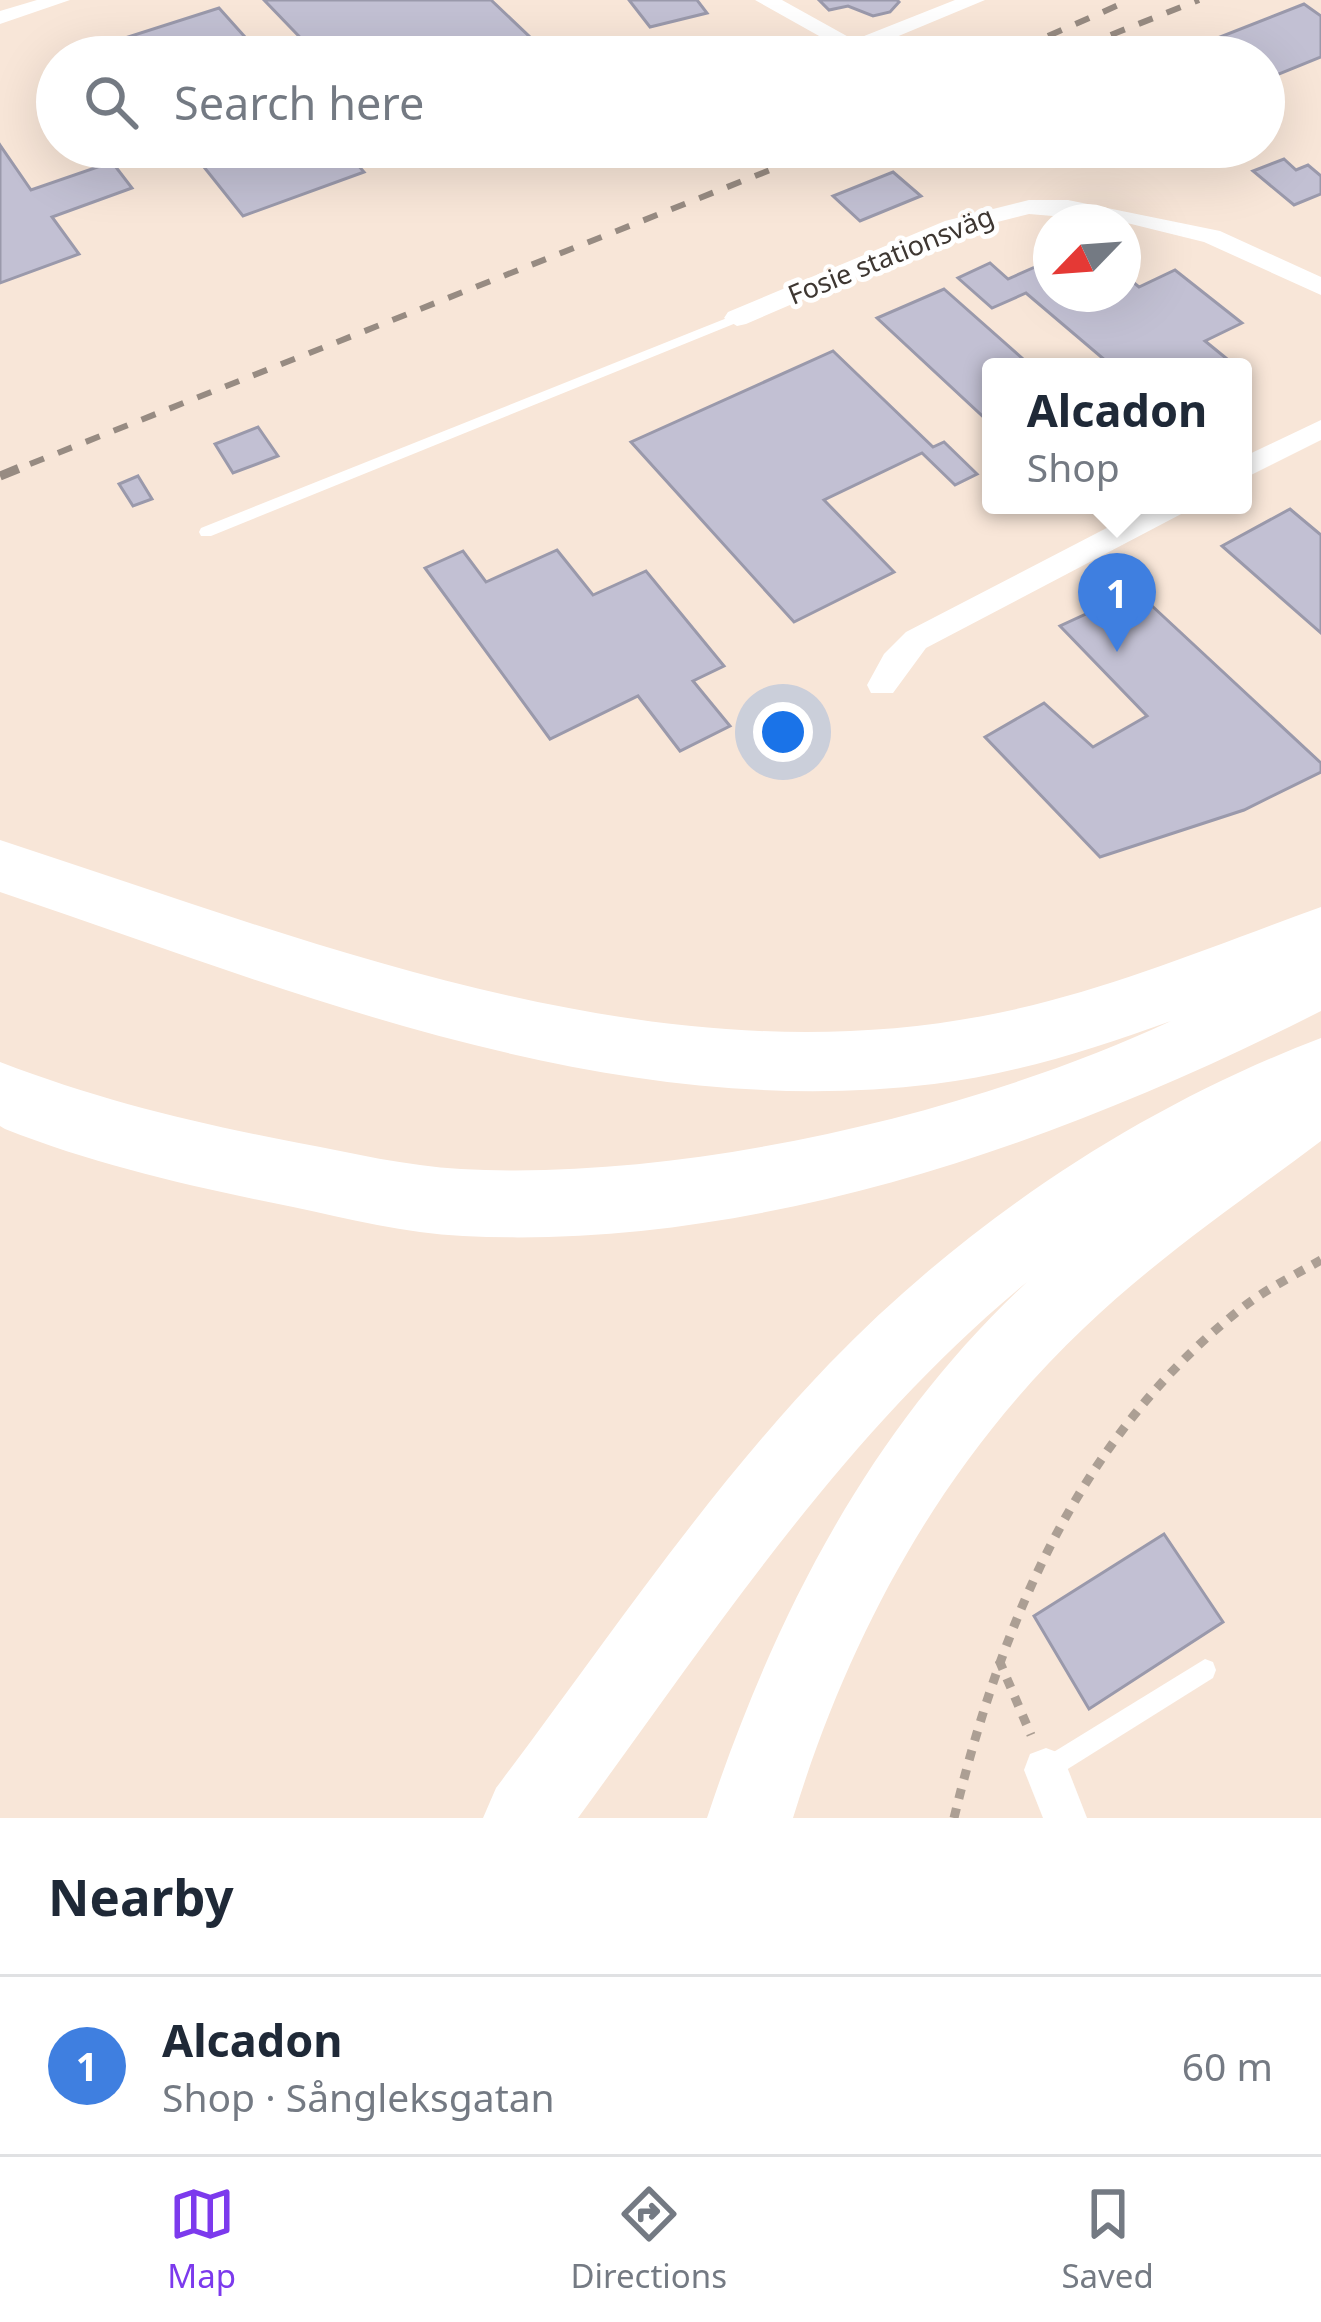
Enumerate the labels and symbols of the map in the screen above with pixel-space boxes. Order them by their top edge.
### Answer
street label: Fosie stationsväg [782,197,999,313]
north arrow [1033,204,1141,312]
pin: 1 [1078,553,1156,652]
your location [753,702,813,762]

